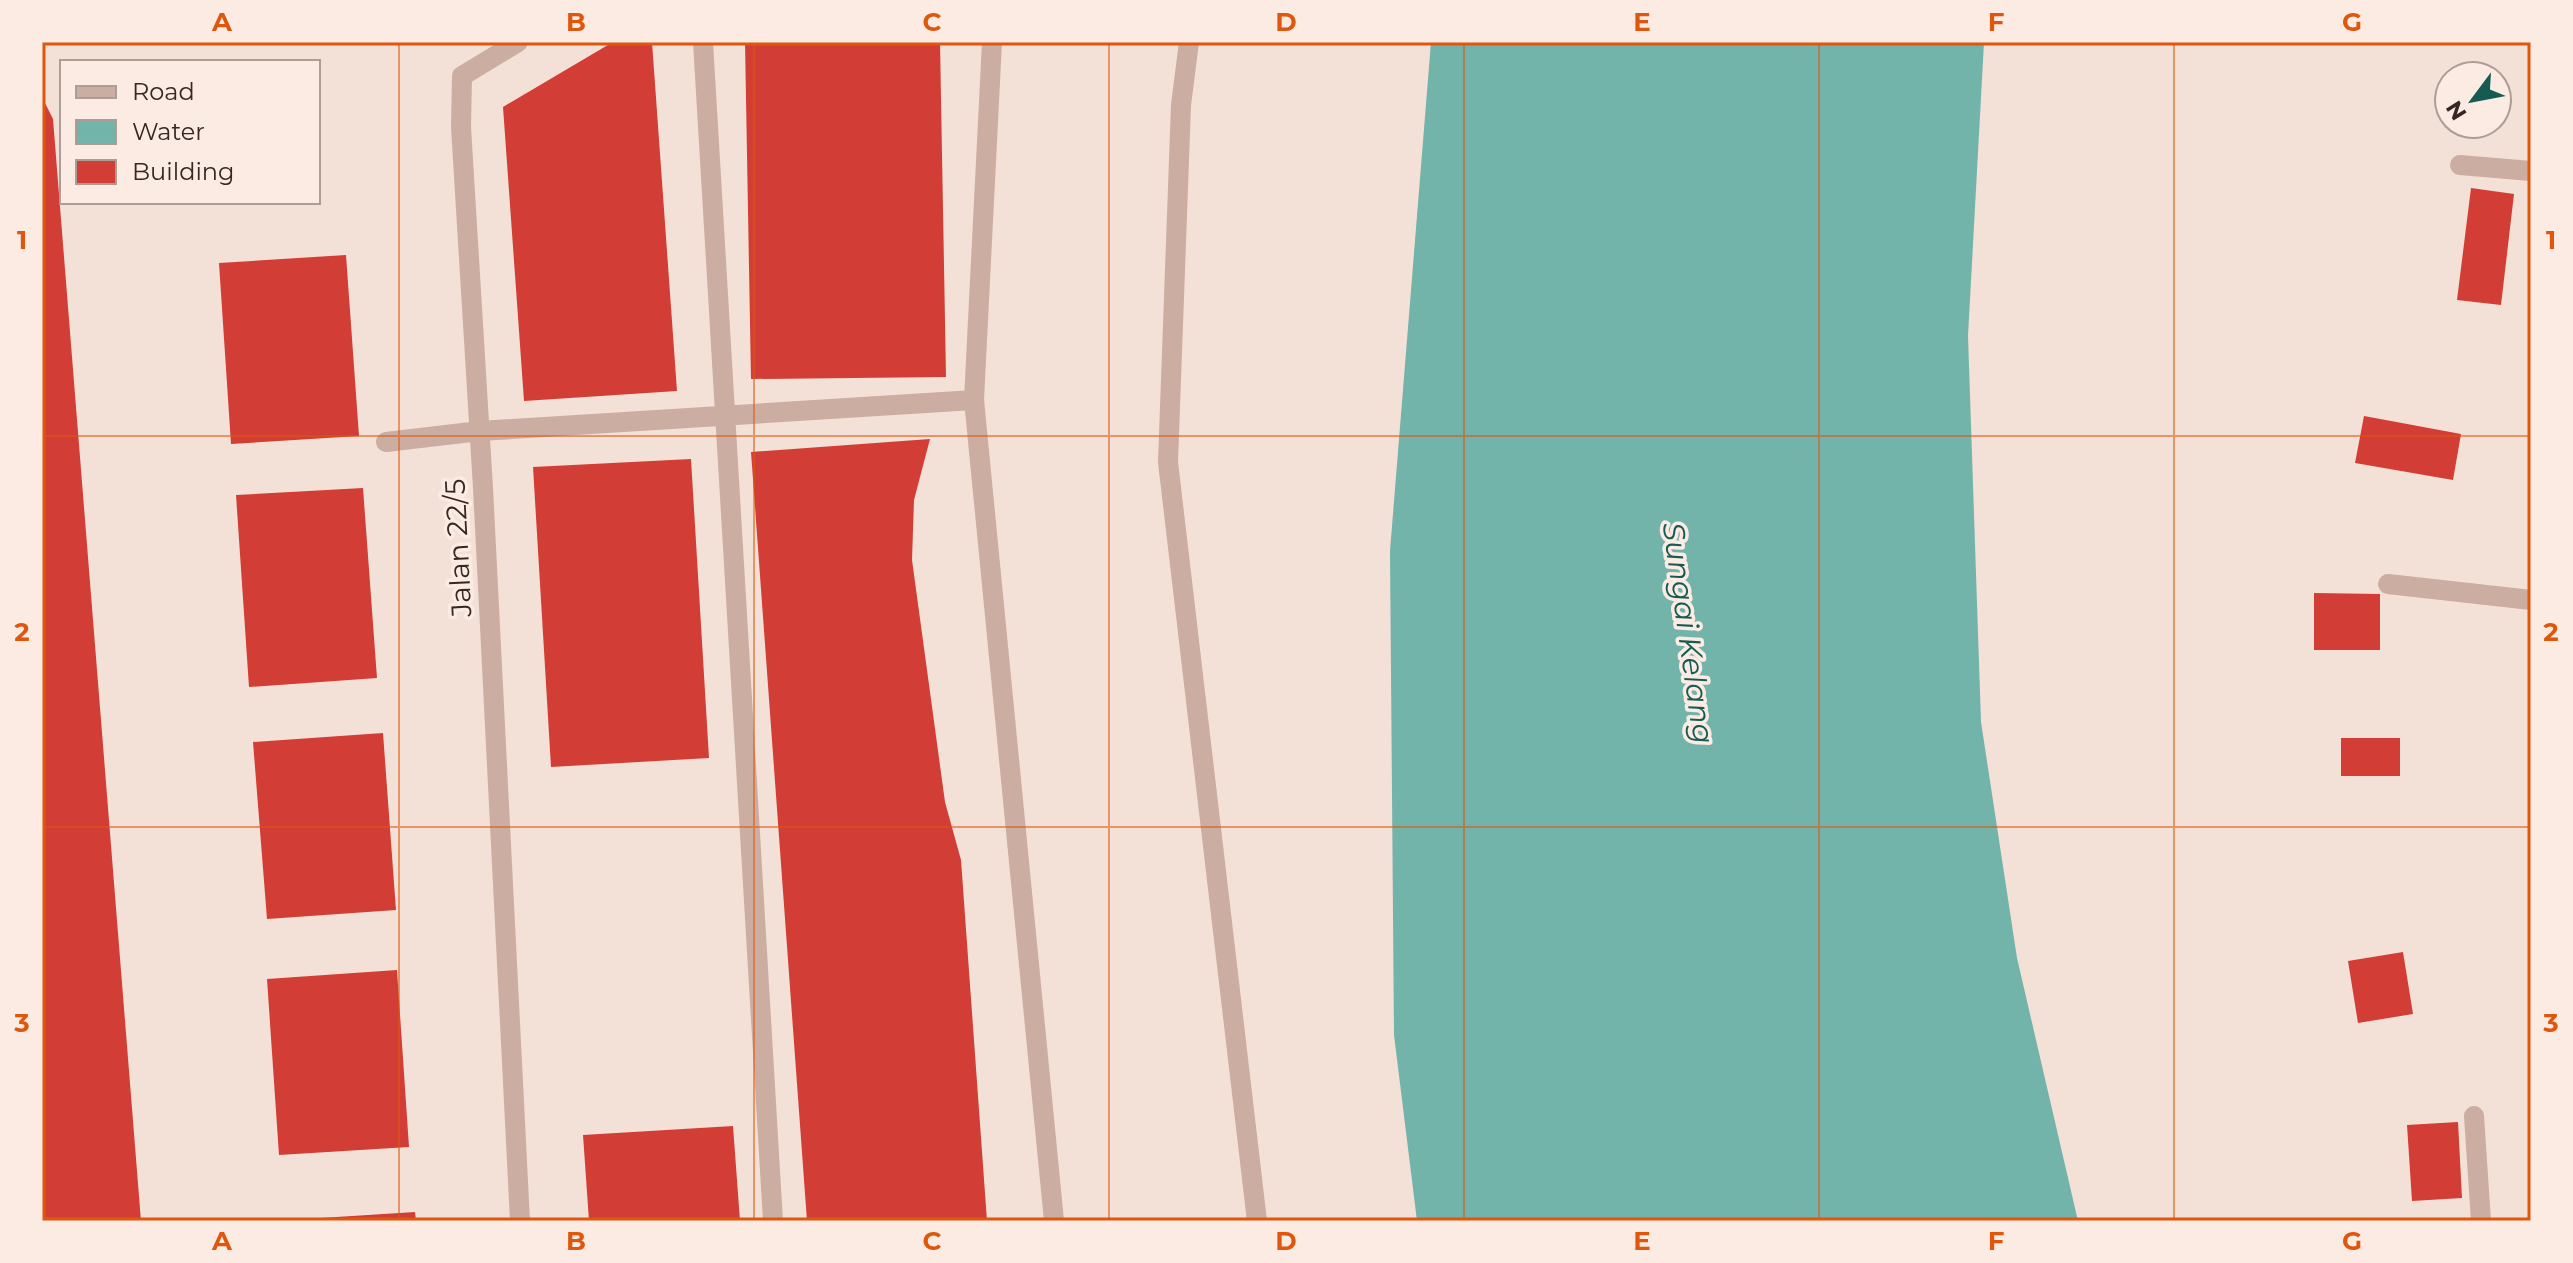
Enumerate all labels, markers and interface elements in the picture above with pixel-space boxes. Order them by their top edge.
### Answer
text: A [211,6,233,38]
text: B [566,6,586,38]
text: C [923,6,942,38]
text: D [1275,6,1297,38]
text: E [1633,6,1651,38]
text: F [1988,6,2004,38]
text: G [2342,6,2362,38]
legend [60,60,320,204]
north arrow [2433,60,2513,140]
text: Road [132,77,195,106]
text: N [2440,96,2473,125]
text: Water [132,117,205,146]
text: Building [132,157,235,186]
text: 1 [17,224,27,256]
text: 1 [2546,224,2556,256]
street label: Jalan 22/5 [437,478,479,619]
water label: Sungai Kelang [1655,520,1722,746]
text: 2 [14,616,30,648]
text: 2 [2543,616,2559,648]
text: 3 [13,1007,30,1039]
text: 3 [2542,1007,2559,1039]
text: A [211,1225,233,1257]
text: B [566,1225,586,1257]
text: C [923,1225,942,1257]
text: D [1275,1225,1297,1257]
text: E [1633,1225,1651,1257]
text: F [1988,1225,2004,1257]
text: G [2342,1225,2362,1257]

